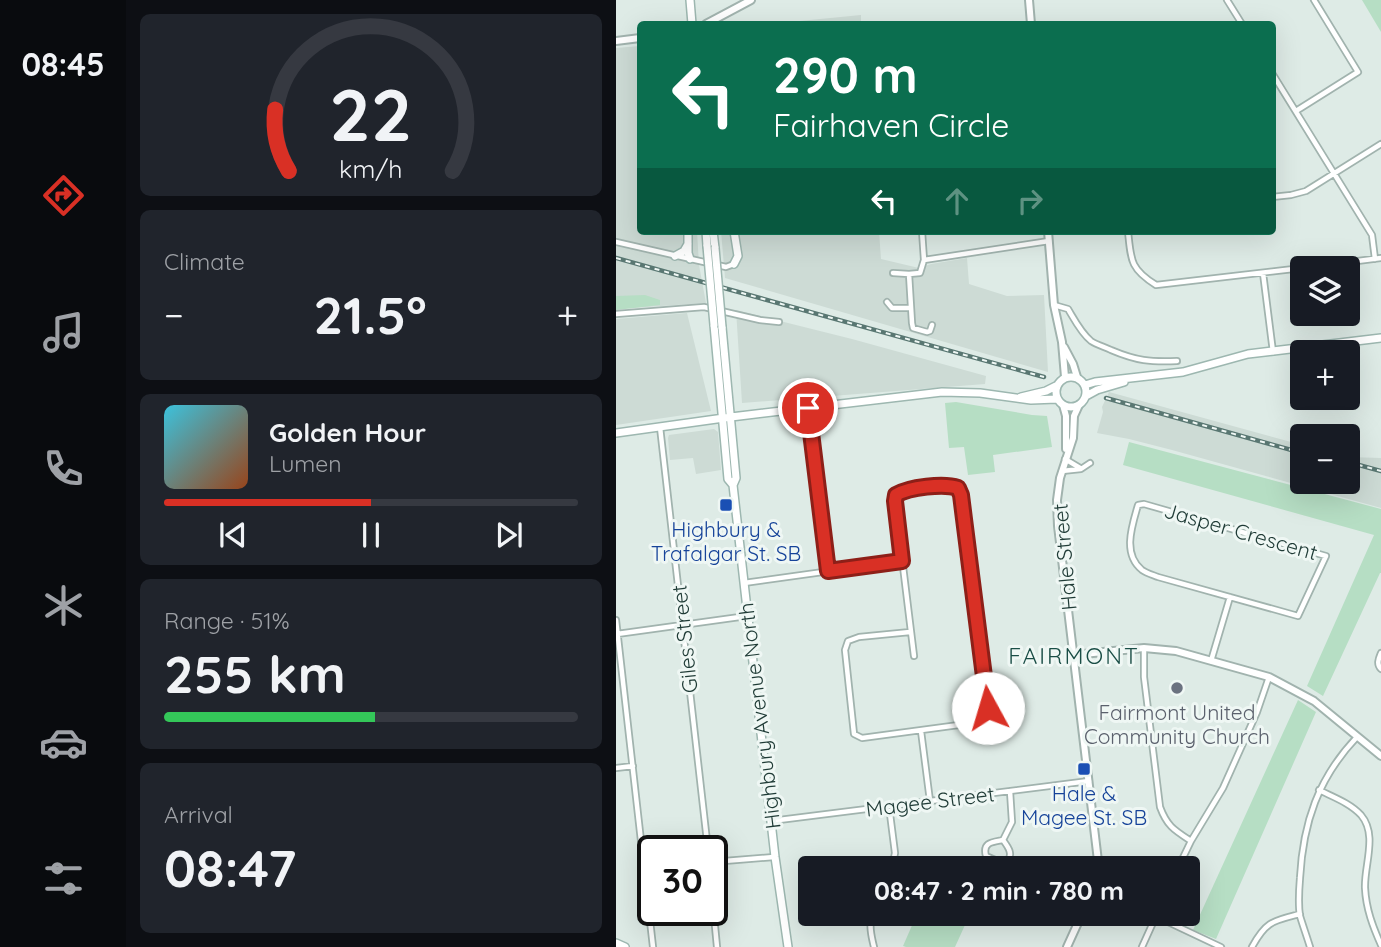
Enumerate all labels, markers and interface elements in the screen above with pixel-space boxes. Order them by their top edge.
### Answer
text: 08:45 [21,44,105,84]
text: 290 m [773,44,918,105]
icon: left [658,49,749,140]
text: 22 [330,68,412,159]
text: Fairhaven Circle [773,105,1009,145]
text: km/h [339,153,403,184]
icon: directions [39,171,88,220]
icon: left [865,182,903,220]
icon: ahead [938,182,976,220]
icon: right [1011,182,1049,220]
text: Climate [164,247,245,276]
map controls [1290,256,1360,494]
button: layers [1290,256,1360,326]
text: 21.5° [314,282,427,347]
text: − [164,291,184,339]
text: + [557,291,578,339]
icon: music [39,308,88,357]
button: + [1290,340,1360,410]
pin [778,378,838,438]
icon: arrive [789,389,827,427]
text: Golden Hour [269,416,426,449]
button: − [1290,424,1360,494]
icon: phone [39,444,88,493]
text: Lumen [269,449,342,478]
marker: Highbury & Trafalgar St. SB [718,497,734,513]
street label: Jasper Crescent [1161,497,1321,565]
street label: Hale Street [1046,502,1082,612]
icon: previous [214,516,252,554]
icon: pause [352,516,390,554]
icon: next [490,516,528,554]
place label: Highbury & Trafalgar St. SB [651,516,801,566]
icon: climate [39,581,88,630]
street label: Giles Street [665,584,703,694]
street label: Highbury Avenue North [732,601,786,831]
text: Range · 51% [164,606,290,635]
text: 255 km [164,641,346,706]
district label: FAIRMONT [1008,641,1140,670]
position arrow [951,671,1025,745]
marker: Fairmont United Community Church [1169,680,1185,696]
place label: Fairmont United Community Church [1084,699,1270,749]
icon: car [39,718,88,767]
marker: Hale & Magee St. SB [1076,761,1092,777]
street label: Magee Street [864,780,996,822]
place label: Hale & Magee St. SB [1021,780,1147,830]
text: Arrival [164,800,233,829]
text: 08:47 [164,835,296,900]
speed limit sign: 30 [637,835,728,926]
icon: filters [39,854,88,903]
text: 08:47 · 2 min · 780 m [874,874,1124,907]

